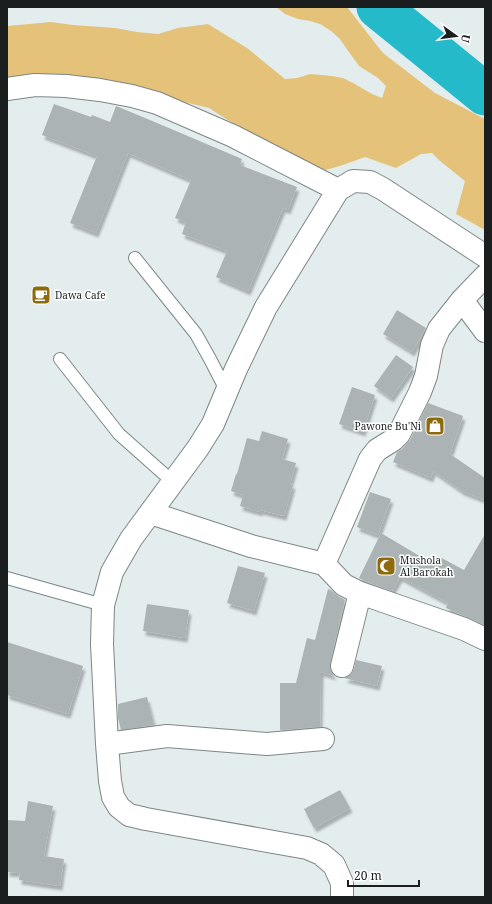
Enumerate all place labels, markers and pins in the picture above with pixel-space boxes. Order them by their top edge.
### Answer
cafe icon: Dawa Cafe [30,284,52,306]
place label: Dawa Cafe [55,288,106,302]
shop icon: Pawone Bu'Ni [424,415,446,437]
place label: Pawone Bu'Ni [355,419,422,433]
place label: Mushola Al Barokah [400,553,454,579]
mosque icon: Mushola Al Barokah [375,555,397,577]

